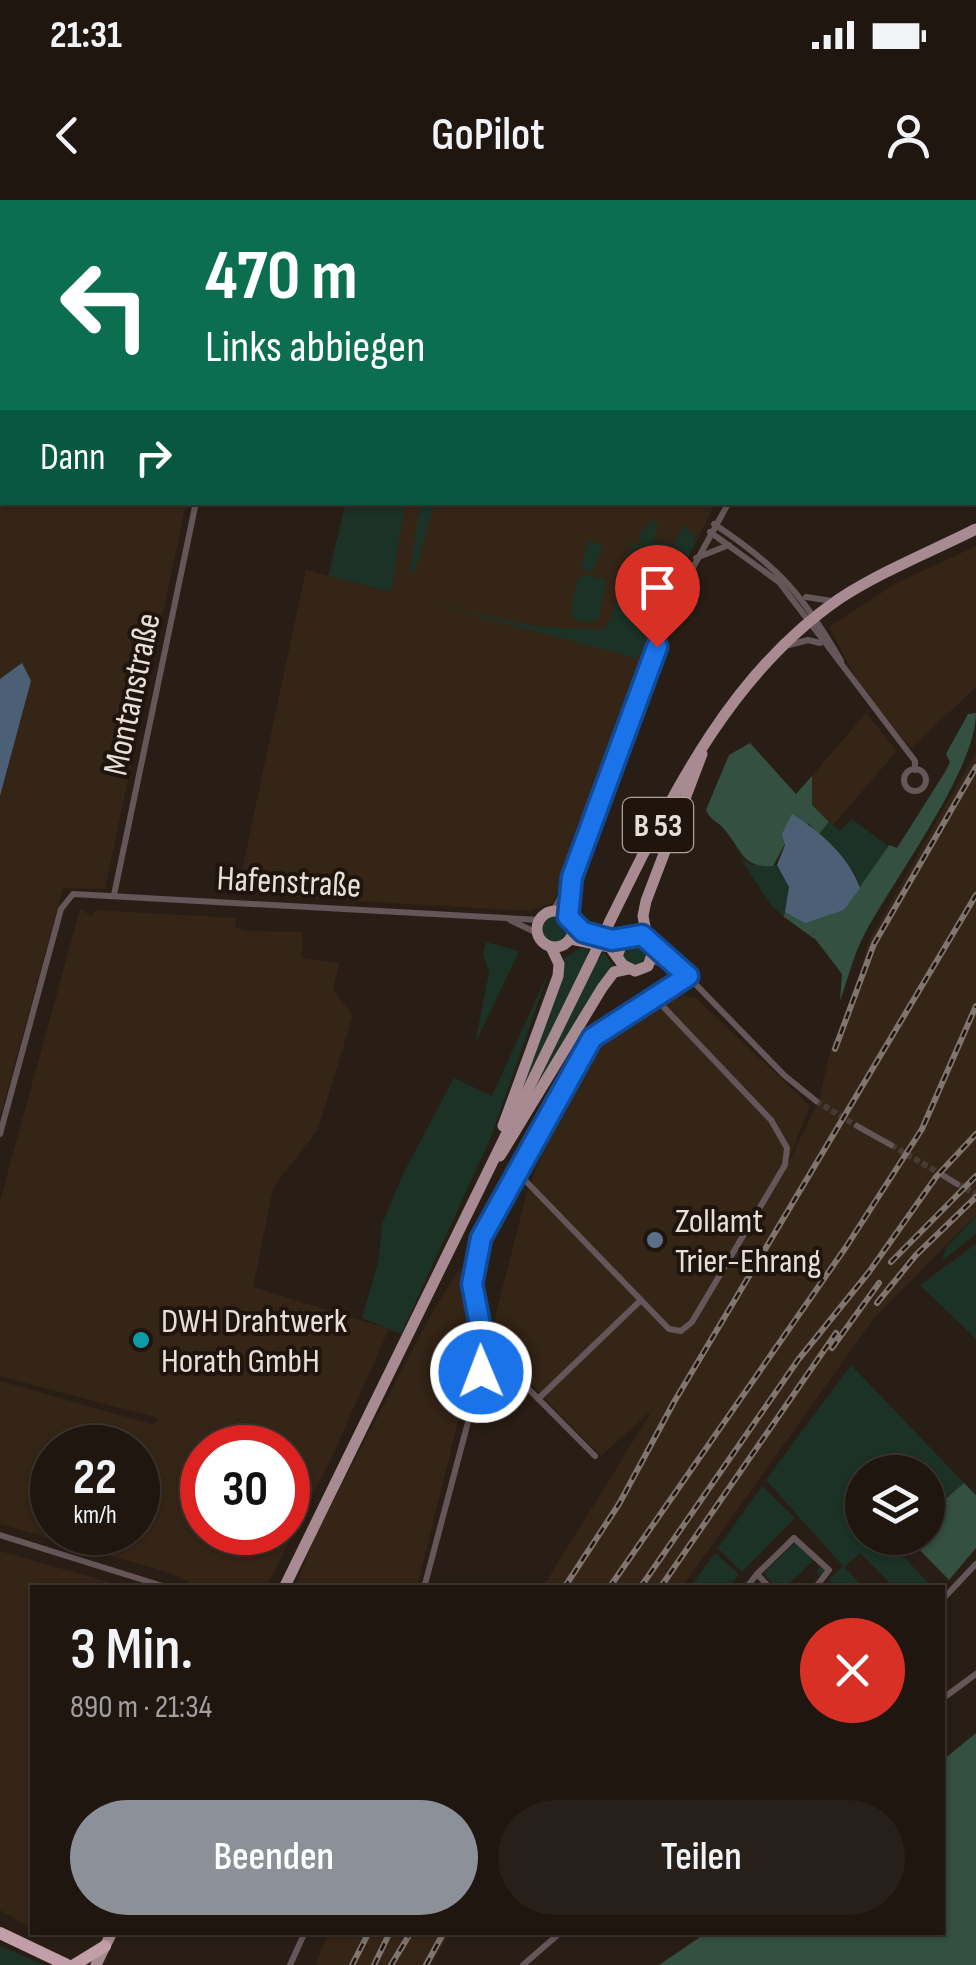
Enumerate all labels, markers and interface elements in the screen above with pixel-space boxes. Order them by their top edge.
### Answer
text: 21:31 [50,13,122,58]
icon: back [40,108,95,163]
text: GoPilot [431,108,545,163]
icon: person [881,108,936,163]
text: 470 m [205,235,358,319]
icon: left [40,240,170,370]
text: Links abbiegen [205,320,425,375]
icon: right [126,430,181,485]
text: Dann [40,435,106,480]
pin [615,545,700,648]
icon: arrive [630,560,685,615]
street label: Montanstraße [94,609,171,779]
road number: B 53 [623,798,693,852]
street label: Hafenstraße [216,857,362,908]
place label: Zollamt Trier-Ehrang [675,1200,821,1283]
marker: Zollamt Trier-Ehrang [644,1229,666,1251]
place label: DWH Drahtwerk Horath GmbH [161,1300,348,1383]
position arrow [429,1320,533,1424]
marker: DWH Drahtwerk Horath GmbH [130,1329,152,1351]
speed limit sign: 30 [180,1425,310,1555]
text: 22 [73,1448,117,1508]
map controls [845,1455,945,1555]
button: layers [845,1455,945,1555]
text: km/h [73,1500,117,1531]
text: 3 Min. [70,1614,193,1686]
button: close [800,1618,905,1723]
text: 890 m · 21:34 [70,1688,212,1727]
button: Beenden [70,1800,478,1915]
button: Teilen [498,1800,905,1915]

